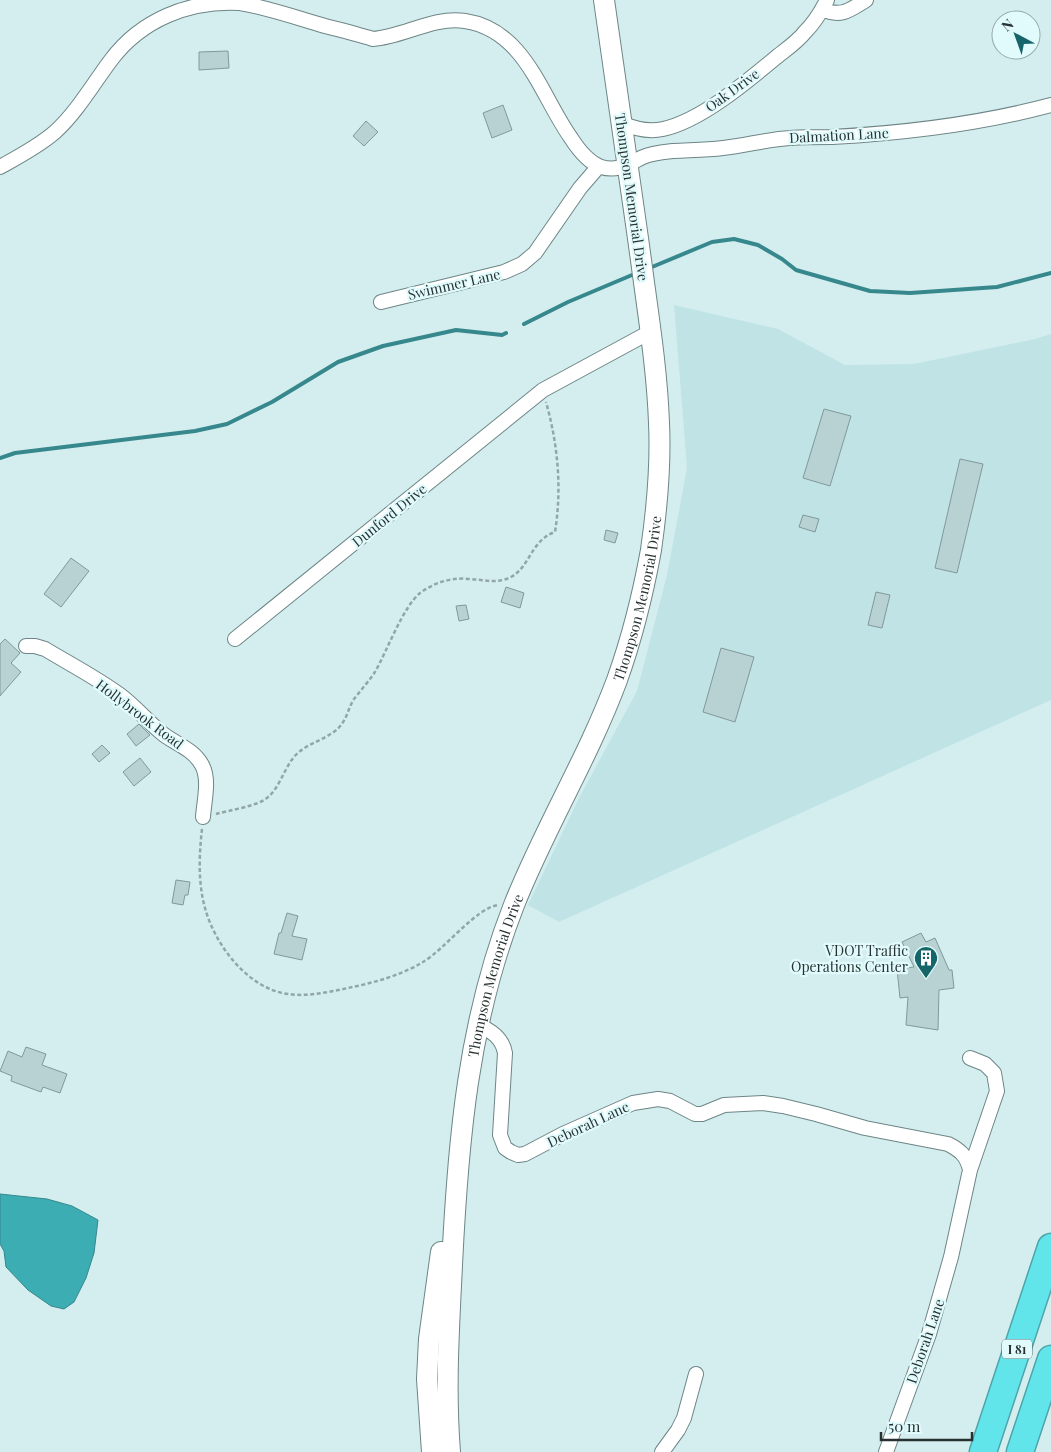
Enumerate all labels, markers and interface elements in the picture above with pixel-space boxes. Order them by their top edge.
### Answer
north arrow [991,10,1041,60]
text: N [997,14,1017,35]
street label: Oak Drive [701,64,763,116]
street label: Thompson Memorial Drive [611,112,653,282]
street label: Dalmation Lane [789,123,889,147]
street label: Swimmer Lane [406,264,502,304]
street label: Dunford Drive [348,479,430,551]
street label: Thompson Memorial Drive [608,515,665,683]
street label: Hollybrook Road [92,675,188,753]
street label: Thompson Memorial Drive [463,891,527,1059]
place label: VDOT Traffic Operations Center [791,941,909,976]
building icon: VDOT Traffic Operations Center [913,945,939,979]
street label: Deborah Lane [544,1097,632,1151]
street label: Deborah Lane [902,1296,948,1386]
road number: I 81 [1002,1340,1032,1358]
scale bar [881,1410,972,1442]
text: 50 m [888,1416,921,1436]

